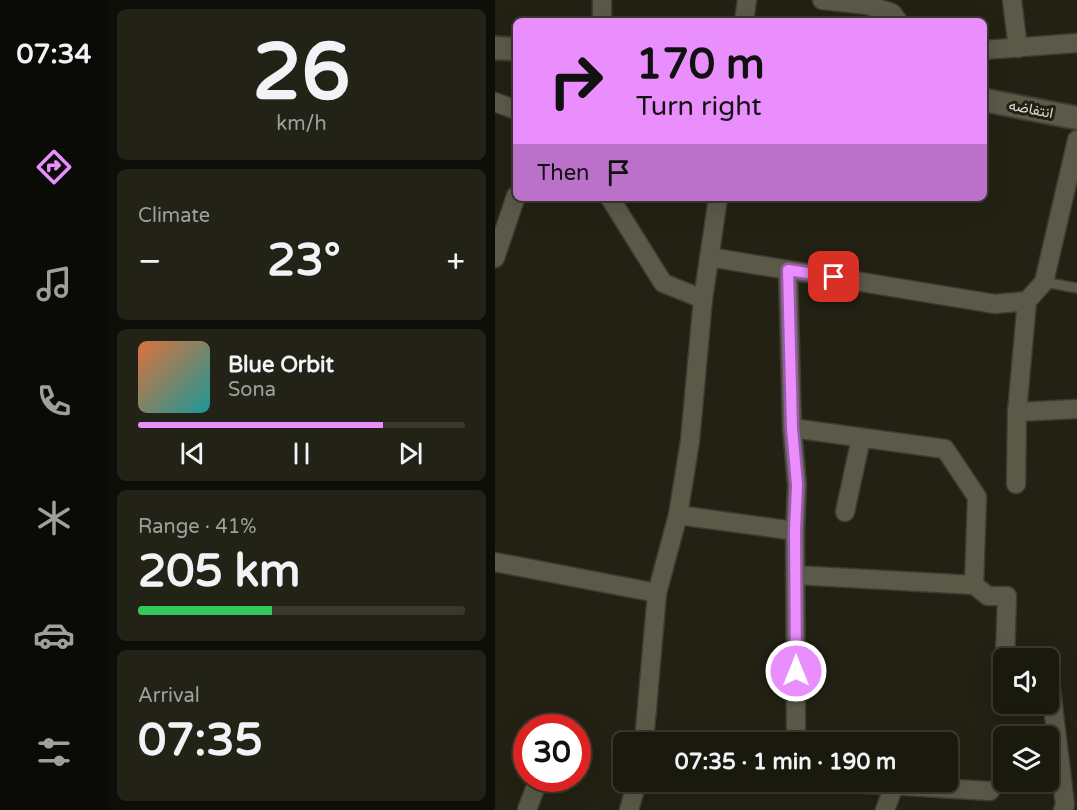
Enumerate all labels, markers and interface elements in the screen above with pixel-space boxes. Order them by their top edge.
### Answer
text: 26 [253,26,350,120]
text: 07:34 [17,38,91,71]
text: 170 m [636,39,765,90]
icon: right [537,42,615,120]
text: Turn right [636,90,762,123]
street label: انتفاضه [1007,96,1055,122]
text: km/h [276,112,327,136]
icon: directions [33,146,75,188]
icon: arrive [602,156,635,189]
text: Then [537,160,590,186]
text: Climate [138,204,210,228]
text: 23° [267,234,341,288]
text: − [138,242,162,281]
text: + [446,242,465,281]
pin [808,251,859,302]
icon: arrive [817,260,850,293]
icon: music [33,263,75,305]
text: Blue Orbit [228,352,334,378]
text: Sona [228,378,276,402]
icon: phone [33,380,75,422]
icon: previous [176,437,209,470]
icon: pause [285,437,318,470]
icon: next [394,437,427,470]
icon: climate [33,497,75,539]
text: Range · 41% [138,515,257,539]
text: 205 km [138,545,300,599]
icon: car [33,614,75,656]
position arrow [764,639,828,703]
map controls [993,648,1059,792]
button: sound [993,648,1059,714]
text: Arrival [138,684,200,708]
text: 07:35 [138,714,263,768]
speed limit sign: 30 [513,714,591,792]
button: layers [993,726,1059,792]
icon: filters [33,731,75,773]
text: 07:35 · 1 min · 190 m [675,749,896,775]

